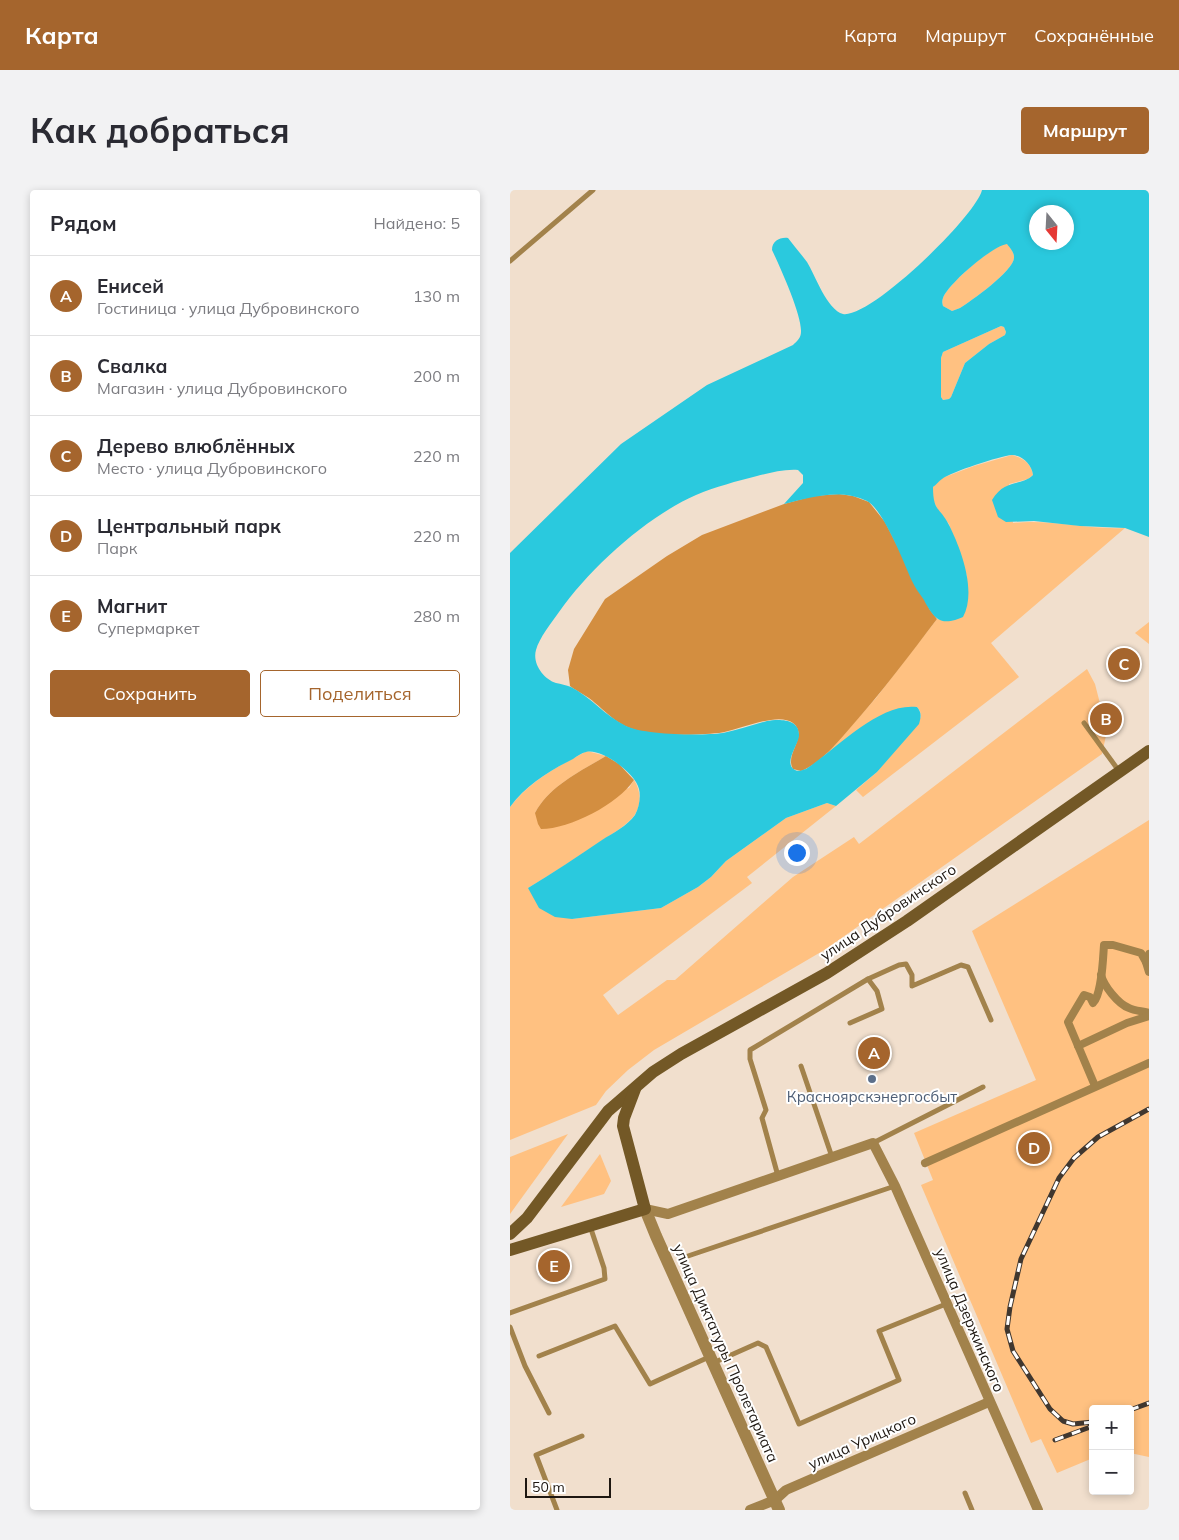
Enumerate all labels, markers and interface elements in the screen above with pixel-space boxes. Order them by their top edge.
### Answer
text: Карта [25,20,99,50]
text: Карта [844,24,897,47]
text: Маршрут [925,24,1006,47]
text: Сохранённые [1034,24,1154,47]
button: Маршрут [1021,107,1149,154]
text: Как добраться [30,108,290,152]
north arrow [1029,205,1074,250]
text: Рядом [50,210,117,236]
text: Найдено: 5 [374,213,460,233]
text: Енисей [97,274,164,298]
text: A [60,286,72,306]
text: 130 m [413,286,460,306]
text: Гостиница · улица Дубровинского [97,298,360,318]
text: Свалка [97,354,168,378]
text: B [60,366,72,386]
text: 200 m [413,366,460,386]
text: Магазин · улица Дубровинского [97,378,347,398]
text: Дерево влюблённых [97,434,295,458]
text: C [61,446,71,466]
text: 220 m [413,446,460,466]
text: Место · улица Дубровинского [97,458,327,478]
text: Центральный парк [97,514,281,538]
text: D [60,526,72,546]
text: 220 m [413,526,460,546]
text: Парк [97,538,137,558]
text: Магнит [97,594,167,618]
text: E [61,606,71,626]
text: 280 m [413,606,460,626]
text: Супермаркет [97,618,200,638]
pin: C [1108,645,1140,683]
button: Сохранить [50,670,250,717]
button: Поделиться [260,670,460,717]
pin: B [1090,700,1122,738]
your location [784,840,810,866]
street label: улица Дубровинского [816,859,960,965]
pin: A [858,1034,890,1072]
marker: Красноярскэнергосбыт [866,1073,878,1085]
place label: Красноярскэнергосбыт [787,1087,957,1106]
pin: D [1018,1129,1050,1167]
street label: улица Диктатуры Пролетариата [669,1241,783,1465]
street label: улица Дзержинского [931,1245,1009,1395]
pin: E [538,1247,570,1285]
map controls [1089,1405,1134,1495]
button: + [1089,1405,1134,1450]
street label: улица Урицкого [805,1409,919,1473]
button: − [1089,1450,1134,1495]
scale bar [525,1475,611,1498]
text: 50 m [532,1478,565,1496]

